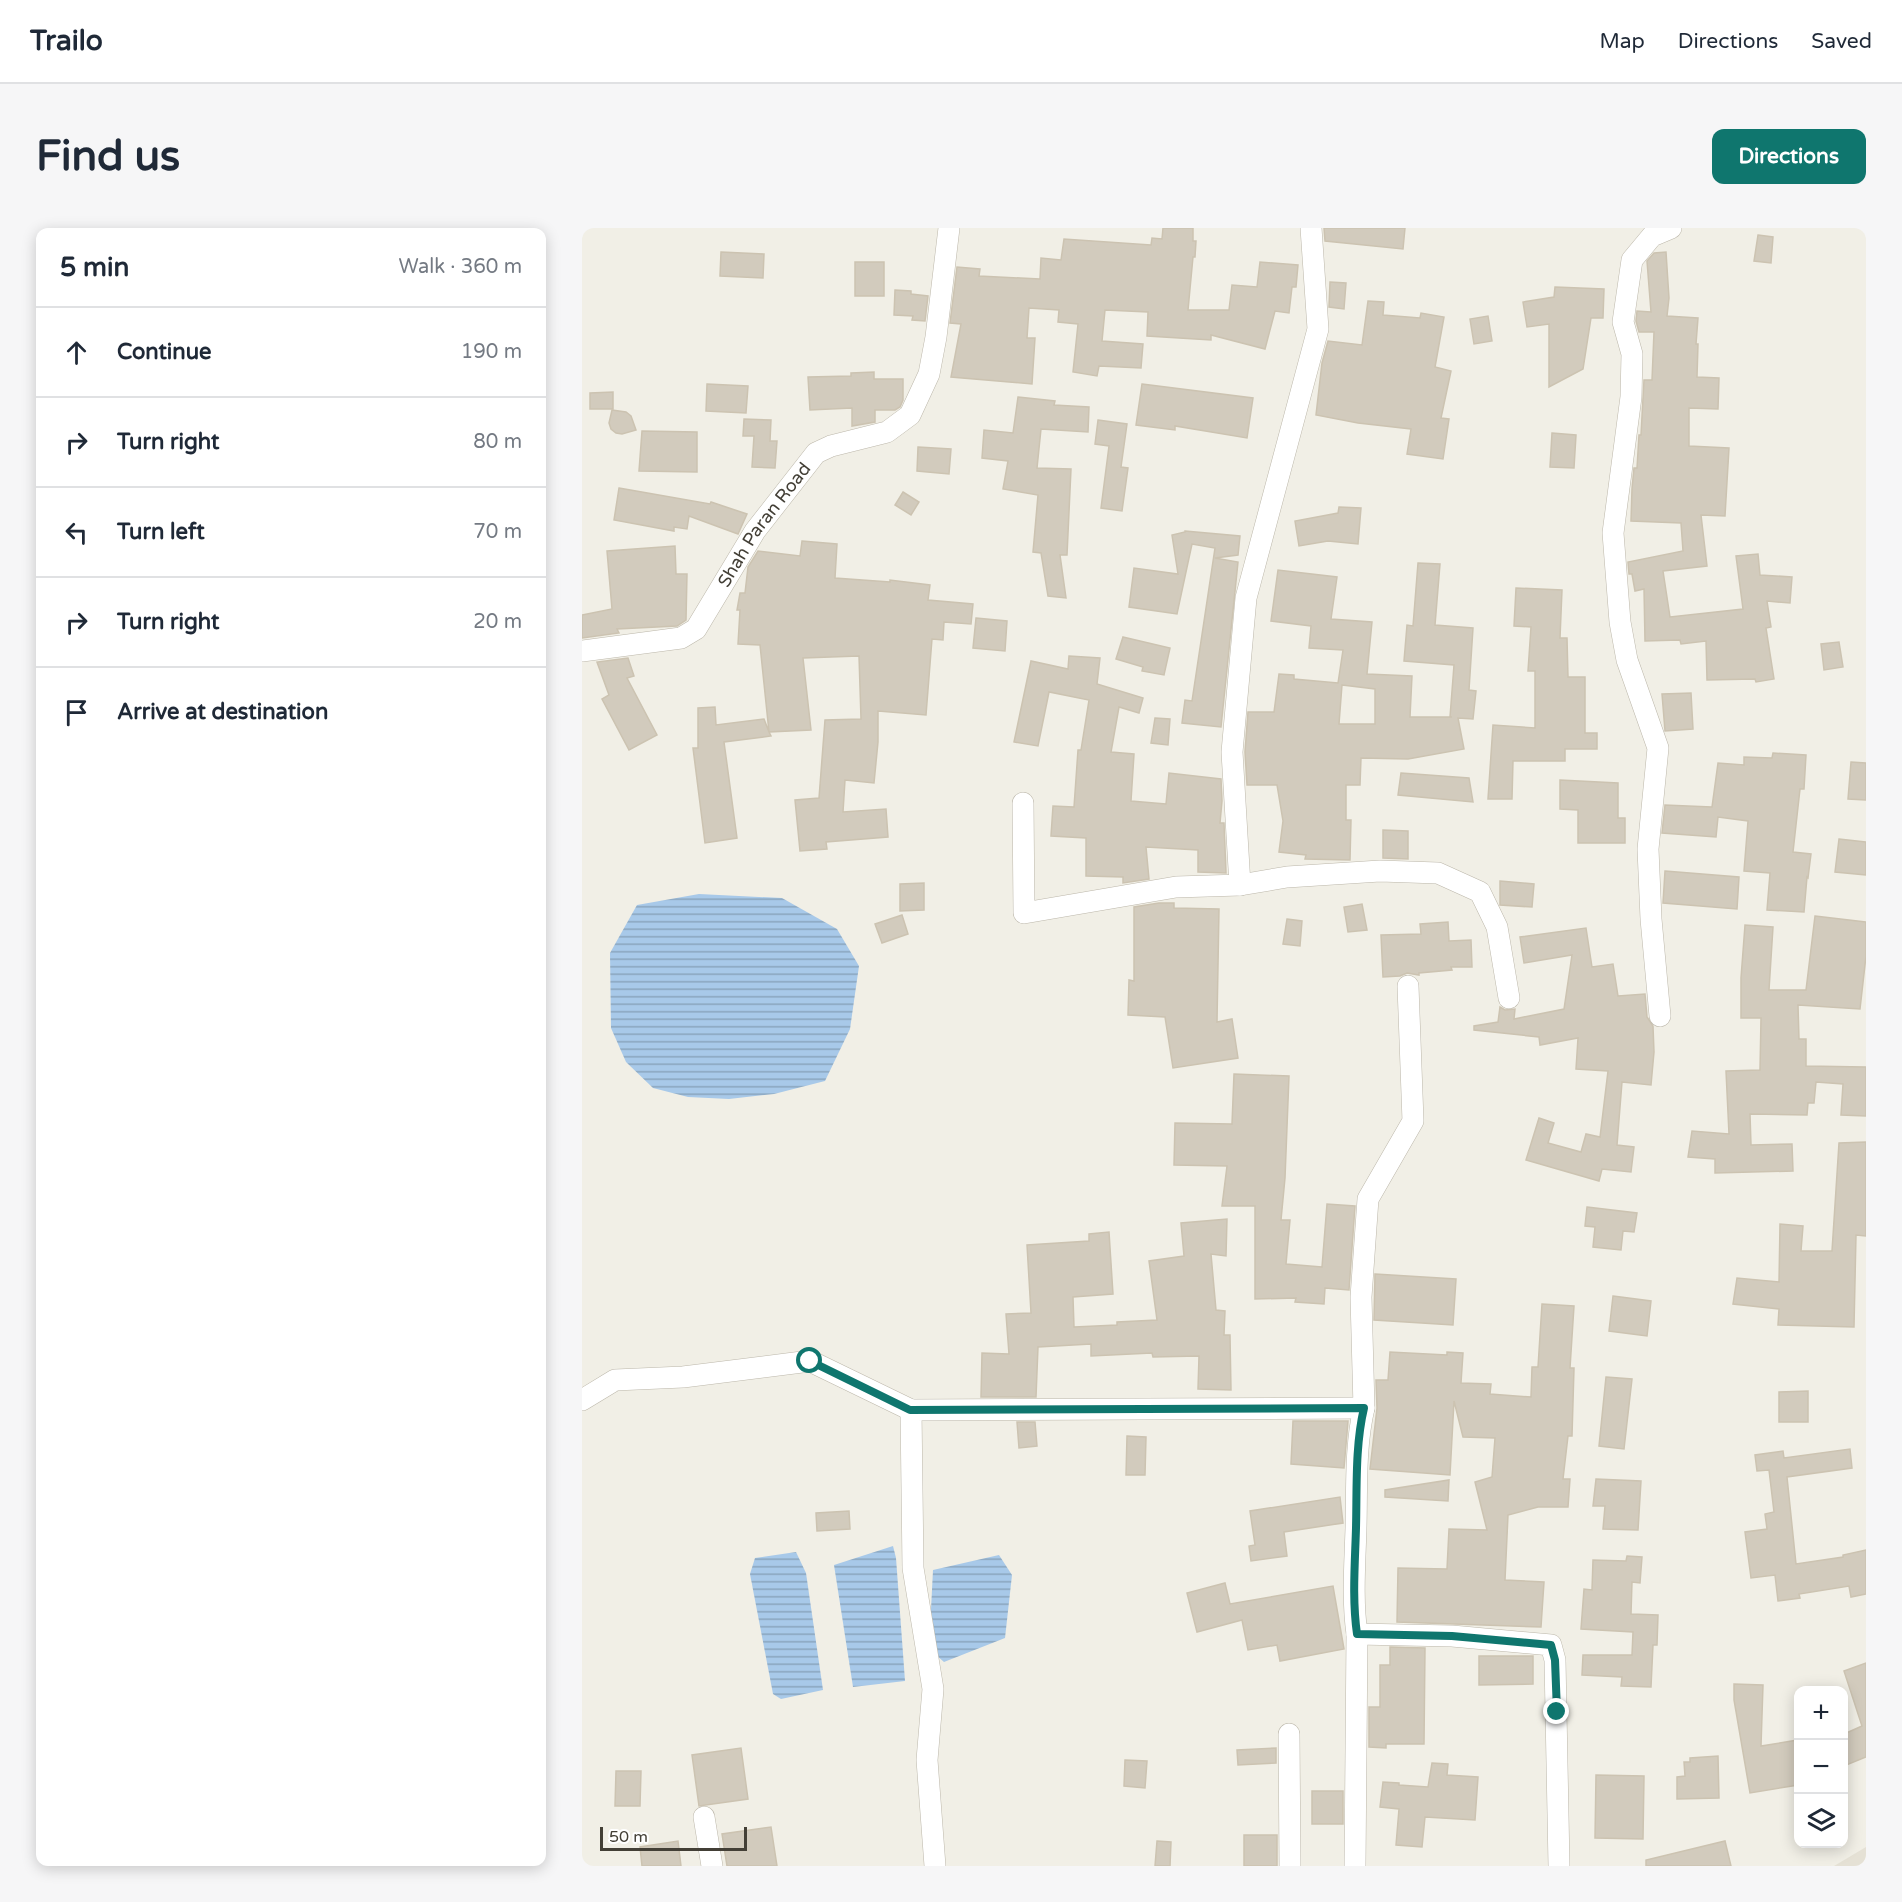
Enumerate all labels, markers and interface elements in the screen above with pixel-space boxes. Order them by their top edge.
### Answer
text: Trailo [30,24,103,58]
text: Map [1599,29,1645,54]
text: Directions [1678,29,1778,54]
text: Saved [1811,29,1872,54]
button: Directions [1712,129,1866,184]
text: Find us [36,131,180,182]
text: 5 min [60,252,129,283]
text: Walk · 360 m [399,255,522,279]
icon: ahead [60,336,93,369]
text: Continue [117,339,212,365]
text: 190 m [461,340,522,364]
icon: right [60,426,93,459]
text: Turn right [117,429,219,455]
text: 80 m [473,430,522,454]
street label: Shah Paran Road [713,458,815,591]
icon: left [60,516,93,549]
text: Turn left [117,519,205,545]
text: 70 m [473,520,522,544]
icon: right [60,606,93,639]
text: Turn right [117,609,219,635]
text: 20 m [473,610,522,634]
icon: arrive [60,696,93,729]
text: Arrive at destination [117,699,328,725]
route start [796,1347,822,1373]
map controls [1794,1686,1848,1848]
button: + [1794,1686,1848,1740]
route end [1543,1698,1569,1724]
button: − [1794,1740,1848,1794]
button: layers [1794,1794,1848,1848]
scale bar [600,1824,747,1852]
text: 50 m [609,1827,648,1847]

